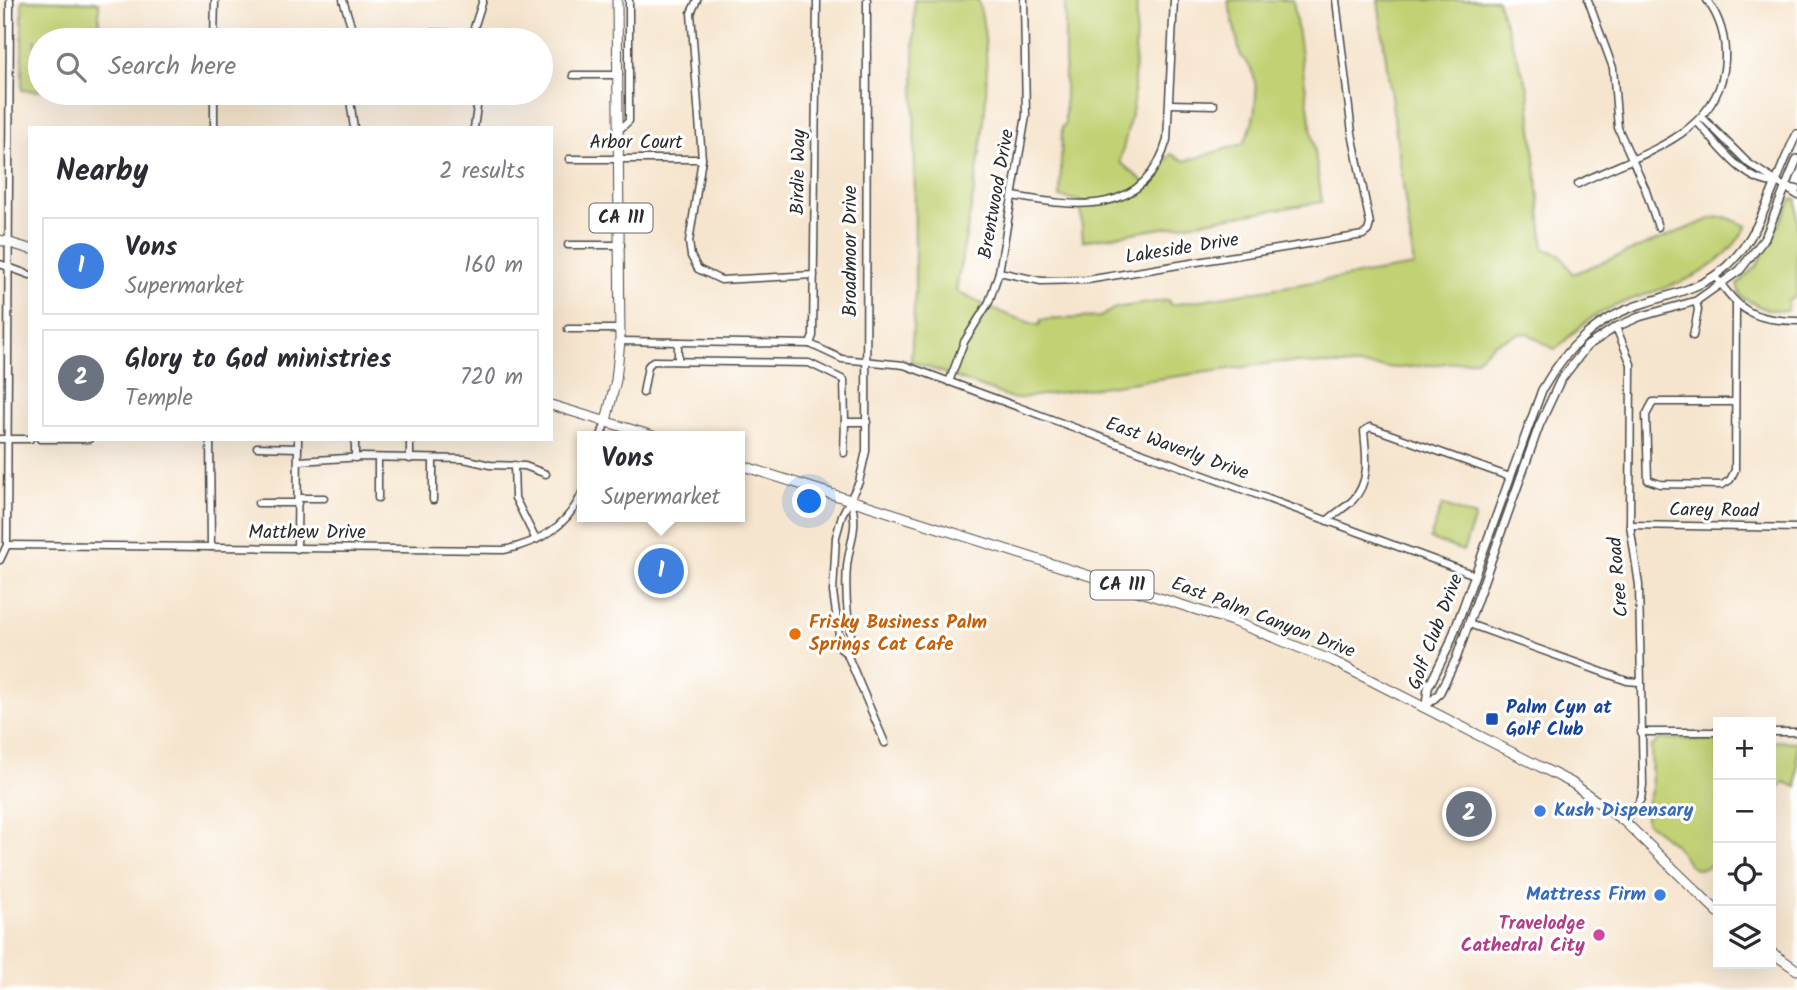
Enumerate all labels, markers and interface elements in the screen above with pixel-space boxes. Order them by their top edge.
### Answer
search box [28,28,553,105]
text: Search here [108,46,236,88]
icon: search [52,48,90,86]
street label: Brentwood Drive [971,126,1023,261]
street label: Arbor Court [589,128,683,158]
street label: Birdie Way [783,128,815,215]
text: Nearby [56,148,148,196]
text: 2 results [439,154,525,190]
street label: Broadmoor Drive [836,185,866,317]
road number: CA 111 [590,204,652,232]
street label: Lakeside Drive [1123,225,1241,273]
text: Vons [125,227,177,269]
text: 1 [78,248,84,284]
text: 160 m [464,248,523,284]
text: Supermarket [125,269,244,305]
text: Glory to God ministries [125,339,391,381]
text: 2 [74,360,88,396]
text: 720 m [460,360,523,396]
text: Temple [125,381,193,417]
street label: East Waverly Drive [1101,409,1253,489]
popup [577,431,745,522]
text: Vons [602,438,654,480]
text: Supermarket [602,480,720,516]
your location [792,484,826,518]
street label: Carey Road [1669,495,1760,527]
street label: Matthew Drive [248,518,366,548]
street label: Cree Road [1601,535,1637,618]
pin: 1 [638,545,684,597]
street label: East Palm Canyon Drive [1167,569,1360,667]
street label: Golf Club Drive [1400,569,1472,694]
road number: CA 111 [1090,570,1154,600]
place label: Frisky Business Palm Springs Cat Cafe [809,608,987,660]
marker: Frisky Business Palm Springs Cat Cafe [787,626,803,642]
place label: Palm Cyn at Golf Club [1506,693,1612,745]
marker: Palm Cyn at Golf Club [1484,711,1500,727]
map controls [1713,717,1776,969]
button: + [1713,717,1776,780]
button: − [1713,780,1776,843]
pin: 2 [1446,788,1492,840]
place label: Kush Dispensary [1554,796,1693,826]
marker: Kush Dispensary [1532,803,1548,819]
button: locate [1713,843,1776,906]
place label: Mattress Firm [1526,880,1646,910]
marker: Mattress Firm [1652,887,1668,903]
button: layers [1713,906,1776,969]
place label: Travelodge Cathedral City [1461,909,1585,961]
marker: Travelodge Cathedral City [1591,927,1607,943]

